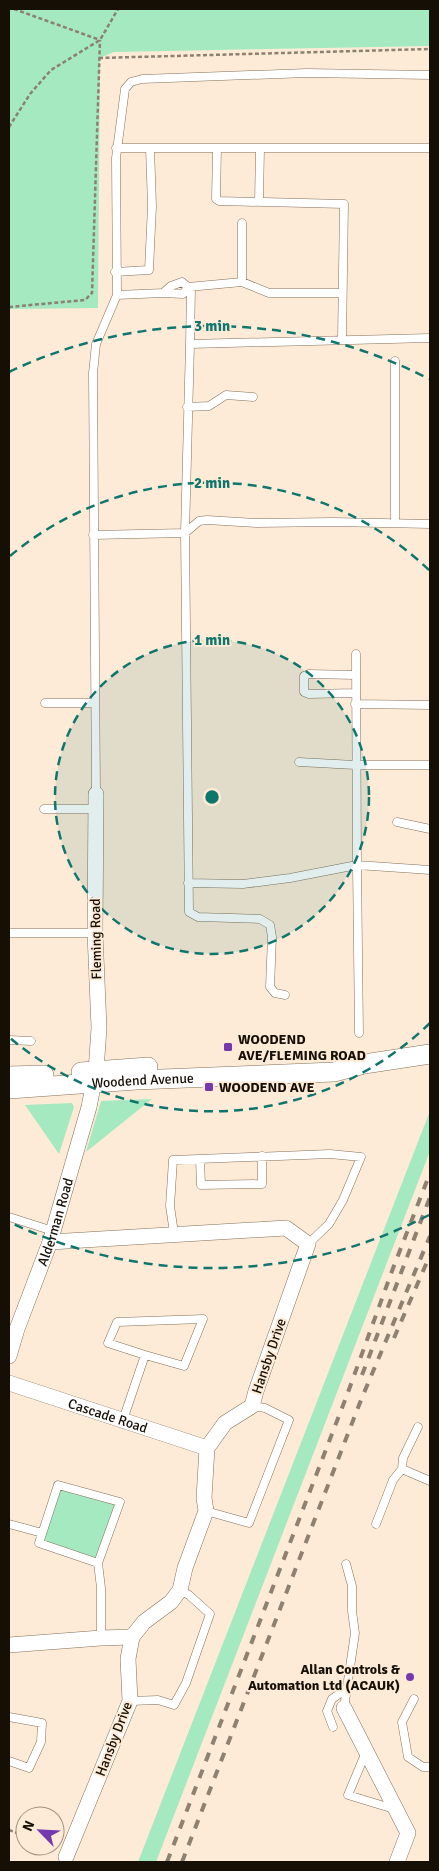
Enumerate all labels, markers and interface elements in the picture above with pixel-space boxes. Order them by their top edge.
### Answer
text: 3 min [194,317,230,335]
text: 2 min [194,474,230,492]
text: 1 min [194,631,230,649]
centre of rings [203,788,221,806]
street label: Fleming Road [87,898,105,980]
place label: WOODEND AVE/FLEMING ROAD [238,1031,366,1064]
marker: WOODEND AVE/FLEMING ROAD [222,1041,234,1053]
street label: Woodend Avenue [91,1069,194,1092]
place label: WOODEND AVE [219,1079,315,1096]
marker: WOODEND AVE [203,1081,215,1093]
street label: Alderman Road [33,1176,77,1268]
street label: Hansby Drive [248,1316,290,1396]
street label: Cascade Road [66,1394,150,1436]
place label: Allan Controls & Automation Ltd (ACAUK) [248,1661,401,1694]
marker: Allan Controls & Automation Ltd (ACAUK) [404,1671,416,1683]
street label: Hansby Drive [92,1699,136,1779]
north arrow [15,1806,65,1856]
text: N [19,1818,38,1834]

